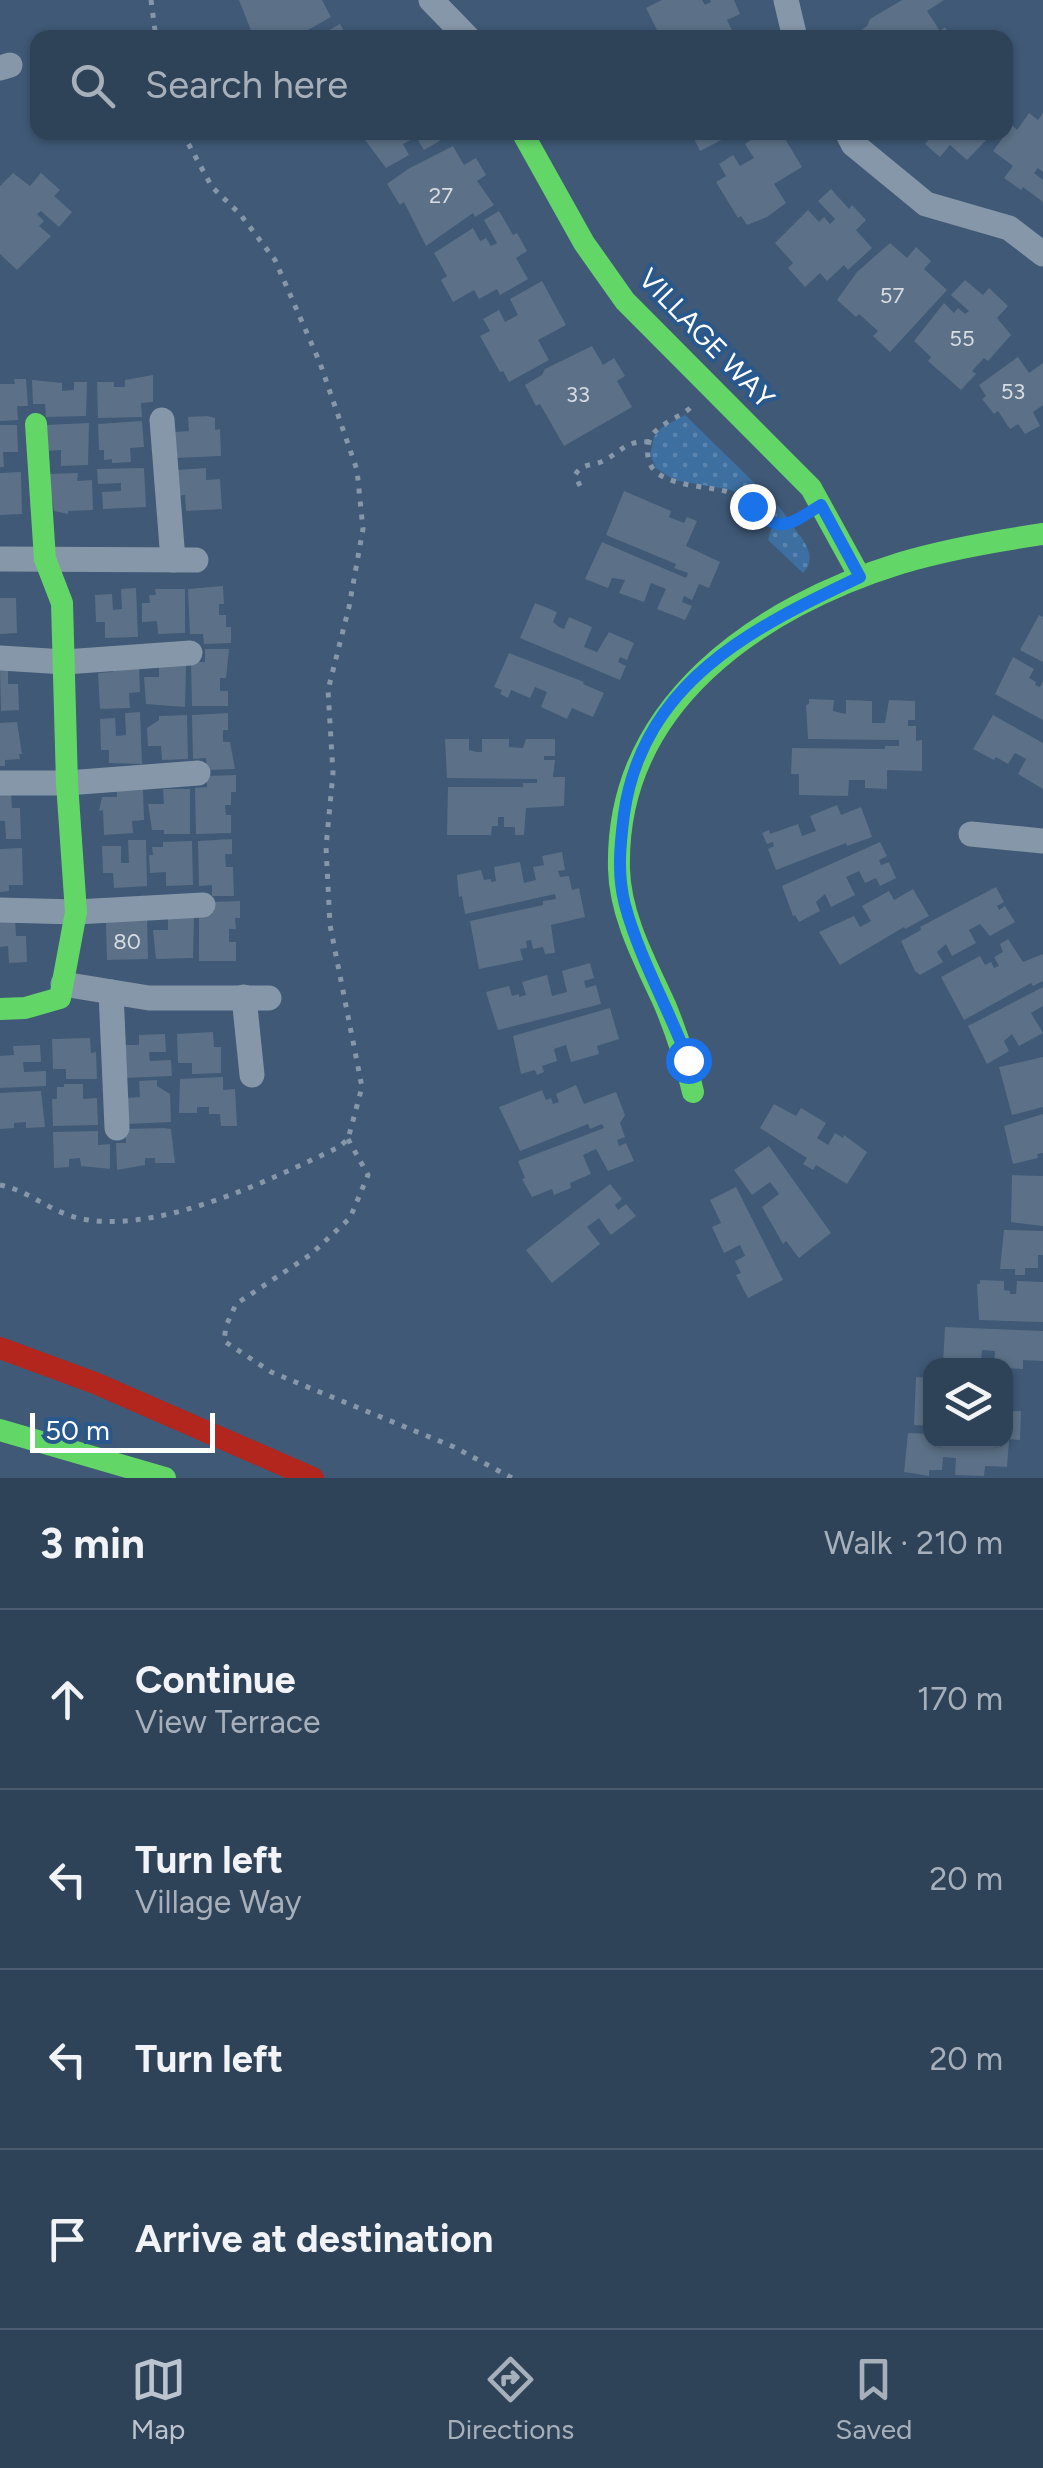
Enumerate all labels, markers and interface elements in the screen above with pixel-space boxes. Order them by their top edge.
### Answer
search box [30,30,1013,140]
icon: search [65,58,120,113]
text: Search here [145,62,348,108]
house number: 27 [429,182,453,209]
street label: VILLAGE WAY [632,261,782,415]
house number: 57 [880,282,904,309]
house number: 55 [949,325,975,352]
house number: 53 [1001,378,1025,405]
house number: 33 [566,381,590,408]
route end [730,484,776,530]
house number: 80 [113,928,141,955]
route start [666,1038,712,1084]
map controls [923,1358,1013,1448]
button: layers [923,1358,1013,1448]
scale bar [30,1408,215,1452]
text: 50 m [45,1413,110,1447]
text: 3 min [40,1518,145,1569]
text: Walk · 210 m [824,1524,1003,1562]
text: Continue [135,1657,296,1703]
icon: ahead [40,1672,95,1727]
text: 170 m [917,1680,1003,1718]
text: View Terrace [135,1703,321,1741]
text: Turn left [135,1837,283,1883]
icon: left [40,1852,95,1907]
text: 20 m [929,1860,1003,1898]
text: Village Way [135,1883,302,1921]
icon: left [40,2032,95,2087]
text: Turn left [135,2036,283,2082]
text: 20 m [929,2040,1003,2078]
icon: arrive [40,2212,95,2267]
text: Arrive at destination [135,2216,493,2262]
tab: Map [131,2352,186,2446]
tab: Directions [447,2352,574,2446]
tab: Saved [835,2352,912,2446]

